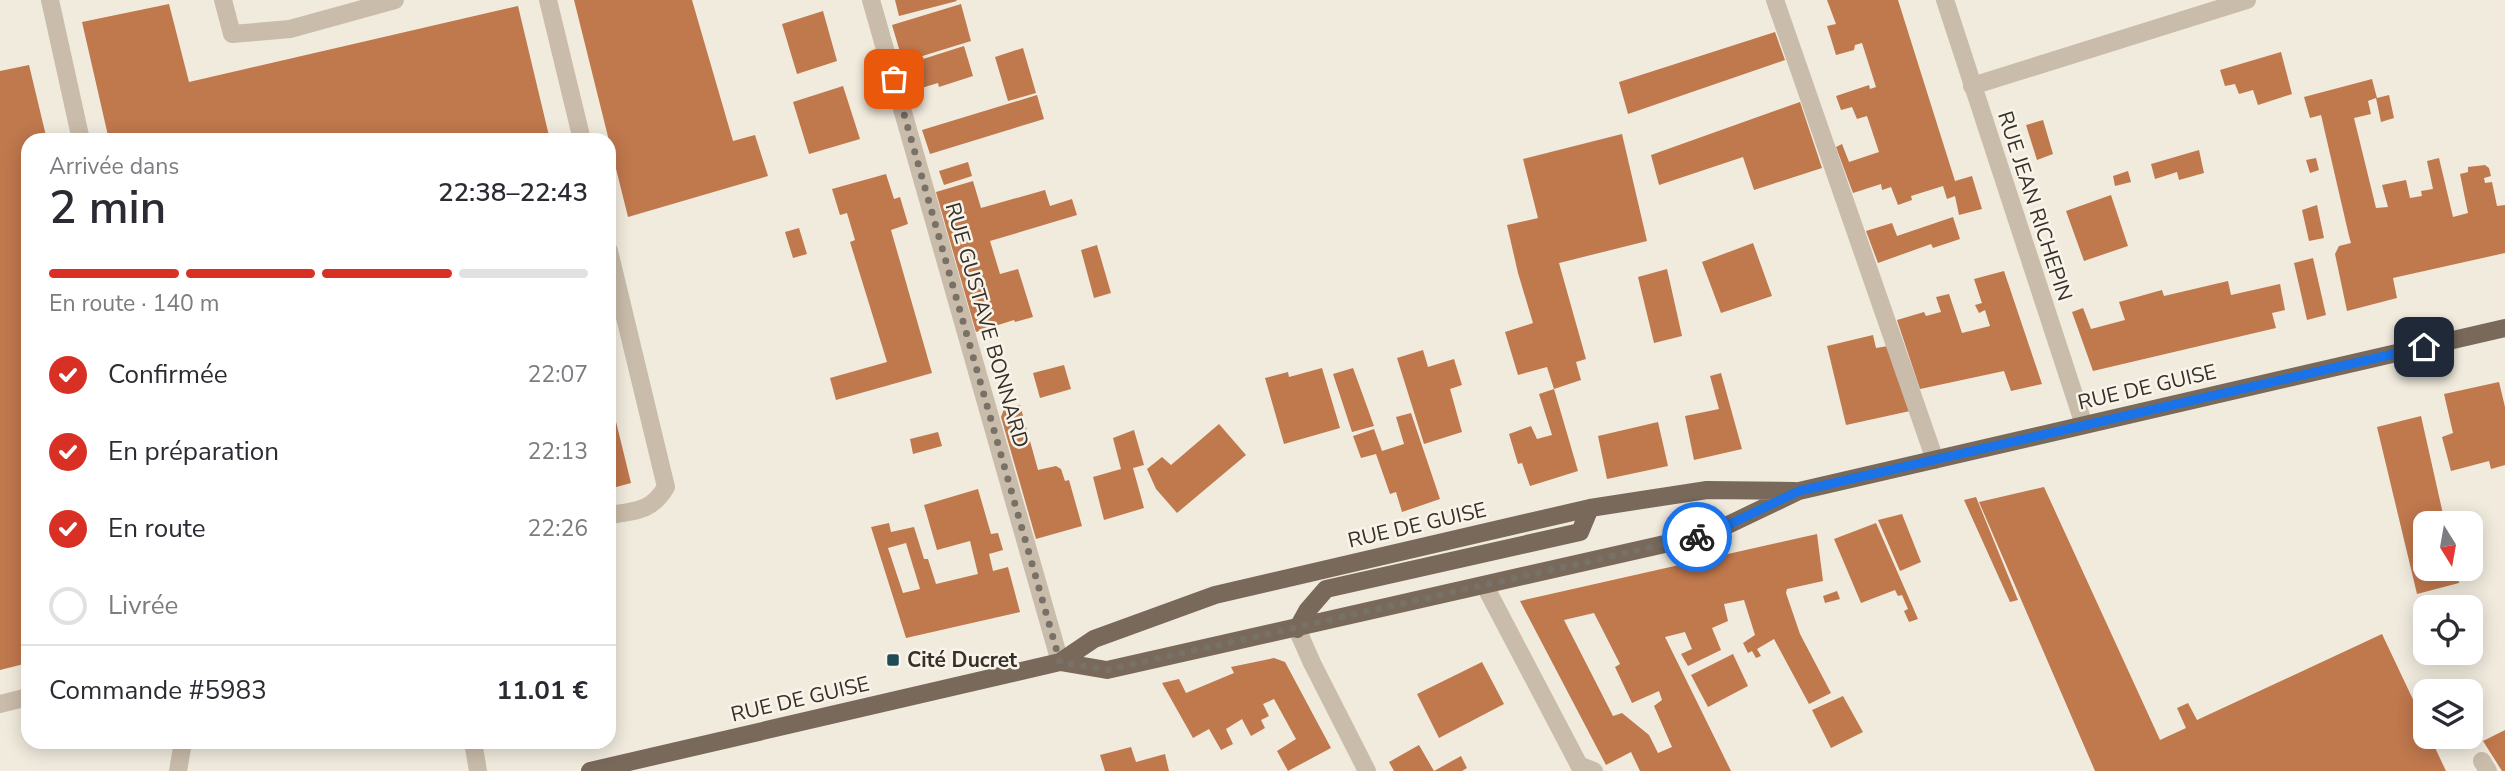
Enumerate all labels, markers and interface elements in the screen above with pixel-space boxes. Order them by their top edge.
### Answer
pin [864,49,924,109]
icon: bag [875,60,913,98]
street label: RUE JEAN RICHEPIN [1991,108,2079,304]
text: Arrivée dans [49,151,179,182]
text: 22:38–22:43 [438,175,588,210]
text: 2 min [49,176,166,239]
street label: RUE GUSTAVE BONNARD [939,199,1035,451]
text: En route · 140 m [49,288,219,319]
pin [2394,317,2454,377]
icon: home [2405,328,2443,366]
icon: check [49,356,87,394]
text: Confirmée [108,357,228,392]
street label: RUE DE GUISE [2075,357,2219,417]
text: 22:07 [528,359,588,390]
icon: check [49,433,87,471]
text: En préparation [108,434,279,469]
text: 22:13 [528,436,588,467]
street label: RUE DE GUISE [1345,495,1489,555]
courier [1662,502,1732,572]
icon: check [49,510,87,548]
text: En route [108,511,206,546]
north arrow [2413,511,2483,581]
map controls [2413,511,2483,749]
text: 22:26 [528,513,588,544]
icon: bike [1678,518,1716,556]
text: Livrée [108,588,178,623]
button: locate [2413,595,2483,665]
place label: Cité Ducret [907,646,1018,674]
marker: Cité Ducret [885,652,901,668]
street label: RUE DE GUISE [728,669,872,729]
text: Commande #5983 [49,673,267,708]
text: 11.01 € [497,673,588,708]
button: layers [2413,679,2483,749]

